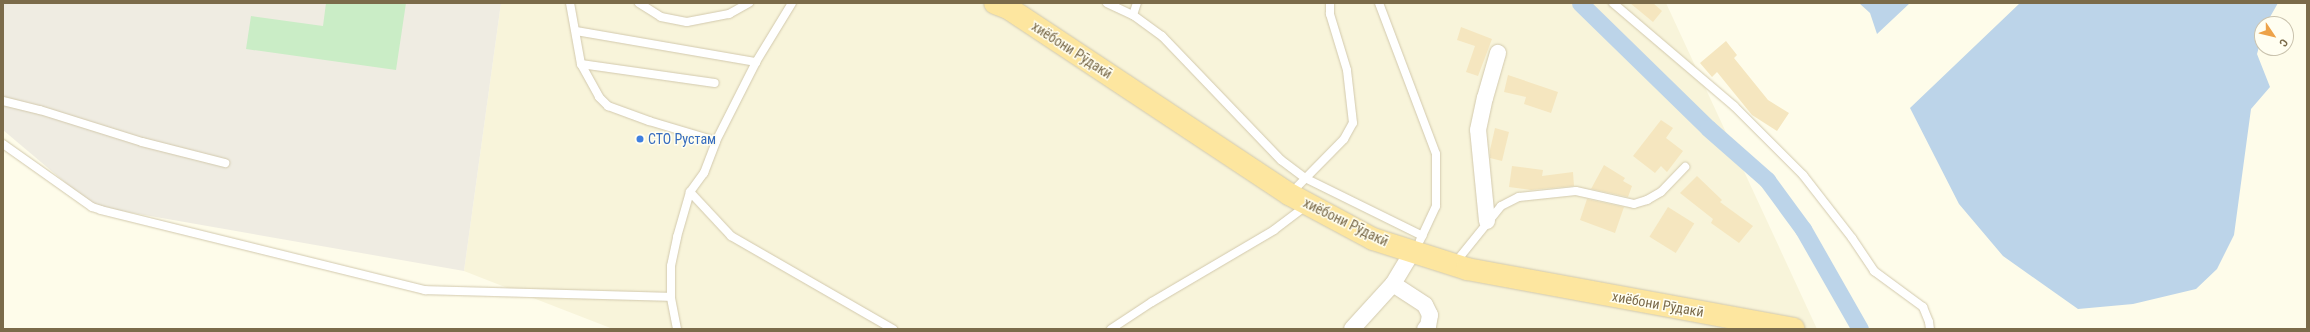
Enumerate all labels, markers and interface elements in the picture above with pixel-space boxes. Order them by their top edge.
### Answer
north arrow [2254,16,2294,56]
street label: хиёбони Рӯдакӣ [1029,18,1115,82]
text: С [2276,36,2291,49]
place label: СТО Рустам [648,131,716,147]
marker: СТО Рустам [635,134,645,144]
street label: хиёбони Рӯдакӣ [1301,194,1391,250]
street label: хиёбони Рӯдакӣ [1611,288,1705,320]

